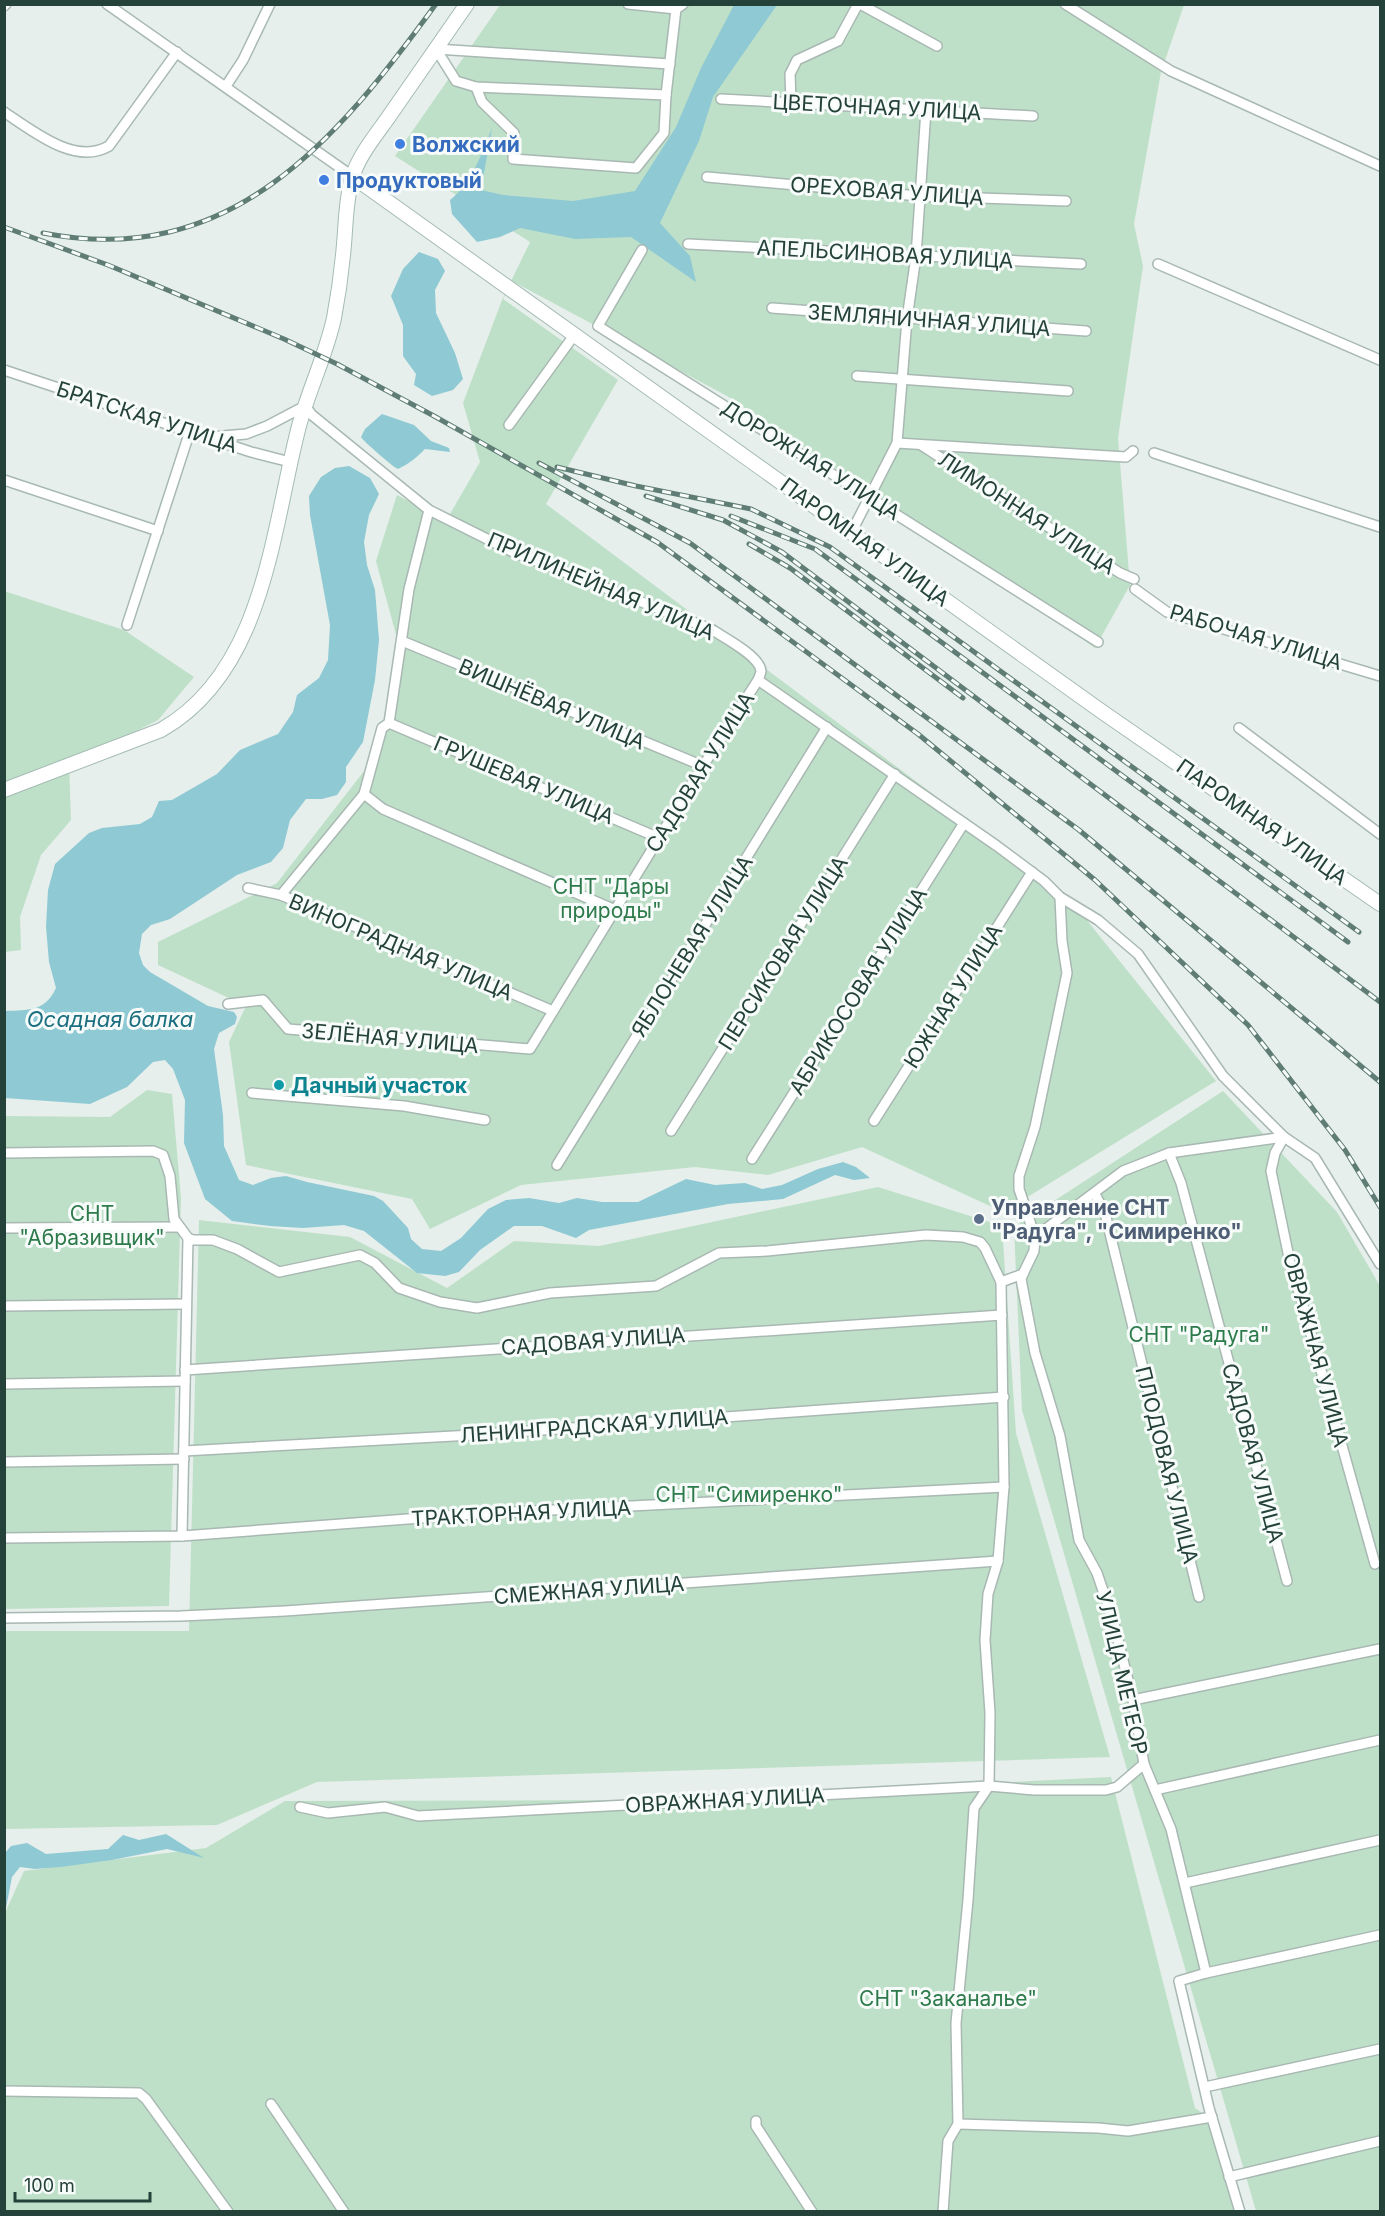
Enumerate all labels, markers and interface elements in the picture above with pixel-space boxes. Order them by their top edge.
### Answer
street label: ЦВЕТОЧНАЯ УЛИЦА [772,89,982,125]
place label: Волжский [412,132,520,157]
marker: Волжский [393,137,407,151]
place label: Продуктовый [336,168,482,193]
street label: ОРЕХОВАЯ УЛИЦА [789,172,985,210]
marker: Продуктовый [317,173,331,187]
street label: АПЕЛЬСИНОВАЯ УЛИЦА [756,235,1014,273]
street label: ЗЕМЛЯНИЧНАЯ УЛИЦА [807,299,1051,341]
street label: БРАТСКАЯ УЛИЦА [53,376,241,458]
street label: ДОРОЖНАЯ УЛИЦА [717,395,905,525]
street label: ЛИМОННАЯ УЛИЦА [934,446,1120,580]
street label: ПАРОМНАЯ УЛИЦА [776,472,954,612]
street label: ПРИЛИНЕЙНАЯ УЛИЦА [484,526,719,645]
street label: РАБОЧАЯ УЛИЦА [1167,599,1345,675]
street label: ВИШНЁВАЯ УЛИЦА [455,653,649,755]
street label: САДОВАЯ УЛИЦА [640,687,760,857]
street label: ГРУШЕВАЯ УЛИЦА [430,731,618,829]
street label: ПАРОМНАЯ УЛИЦА [1172,754,1352,890]
street label: ЯБЛОНЕВАЯ УЛИЦА [626,851,758,1041]
street label: ПЕРСИКОВАЯ УЛИЦА [713,851,853,1055]
park label: СНТ "Дары природы" [553,874,669,923]
street label: АБРИКОСОВАЯ УЛИЦА [784,883,932,1099]
street label: ВИНОГРАДНАЯ УЛИЦА [285,888,517,1006]
street label: ЮЖНАЯ УЛИЦА [899,919,1007,1073]
water label: Осадная балка [27,1006,193,1032]
street label: ЗЕЛЁНАЯ УЛИЦА [300,1017,480,1058]
place label: Дачный участок [291,1073,468,1098]
marker: Дачный участок [272,1078,286,1092]
place label: Управление СНТ "Радуга", "Симиренко" [991,1195,1242,1244]
park label: СНТ "Абразивщик" [19,1201,165,1250]
marker: Управление СНТ "Радуга", "Симиренко" [972,1212,986,1226]
street label: ОВРАЖНАЯ УЛИЦА [1278,1250,1354,1450]
street label: САДОВАЯ УЛИЦА [500,1322,686,1360]
park label: СНТ "Радуга" [1128,1322,1270,1347]
street label: САДОВАЯ УЛИЦА [1217,1361,1289,1545]
street label: ПЛОДОВАЯ УЛИЦА [1130,1364,1204,1566]
street label: ЛЕНИНГРАДСКАЯ УЛИЦА [459,1404,729,1448]
park label: СНТ "Симиренко" [655,1482,843,1507]
street label: ТРАКТОРНАЯ УЛИЦА [410,1495,632,1531]
street label: СМЕЖНАЯ УЛИЦА [493,1571,685,1609]
street label: УЛИЦА МЕТЕОР [1091,1589,1153,1757]
street label: ОВРАЖНАЯ УЛИЦА [624,1782,826,1818]
park label: СНТ "Заканалье" [859,1986,1037,2011]
scale bar [15,2165,150,2203]
text: 100 m [24,2175,75,2196]

